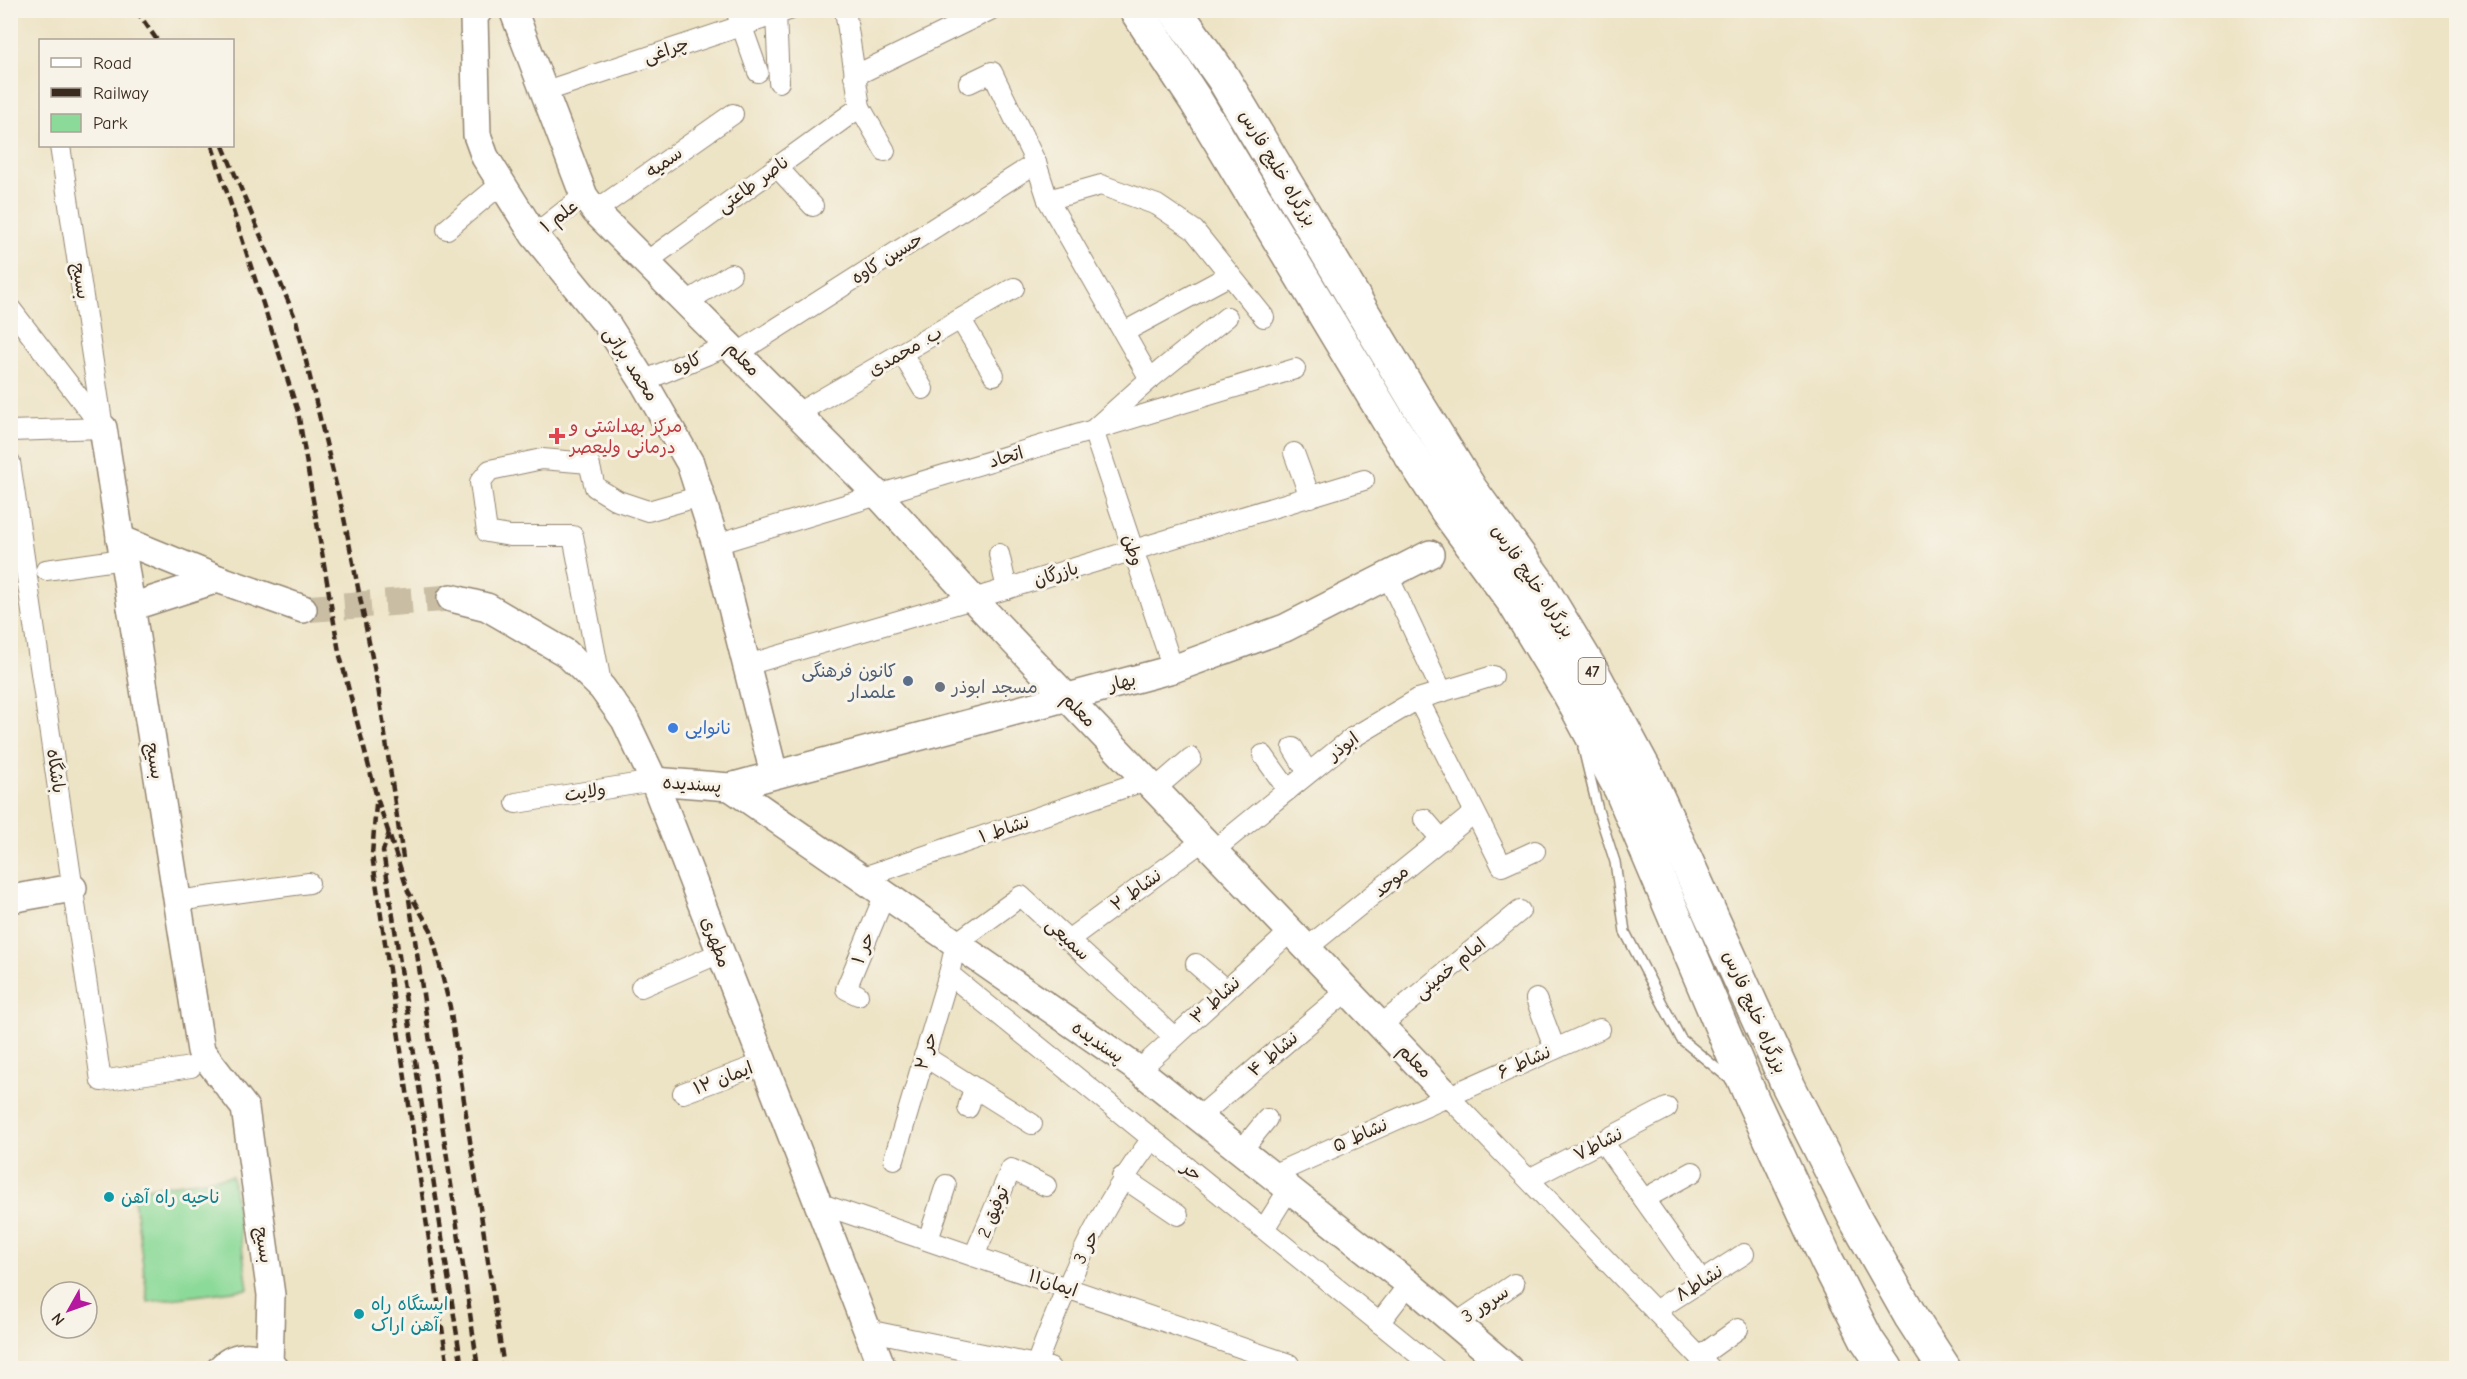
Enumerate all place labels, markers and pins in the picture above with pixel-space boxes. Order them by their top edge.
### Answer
place label: مرکز بهداشتی و درمانی ولیعصر [568,416,682,458]
marker: مرکز بهداشتی و درمانی ولیعصر [548,427,566,445]
place label: کانون فرهنگی علمدار [801,661,896,703]
marker: کانون فرهنگی علمدار [901,674,915,688]
place label: مسجد ابوذر [950,677,1038,698]
marker: مسجد ابوذر [933,680,947,694]
place label: نانوایی [685,718,732,739]
marker: نانوایی [666,721,680,735]
place label: ناحیه راه آهن [121,1187,219,1208]
marker: ناحیه راه آهن [102,1190,116,1204]
place label: ایستگاه راه آهن اراک [371,1294,448,1336]
marker: ایستگاه راه آهن اراک [352,1307,366,1321]

